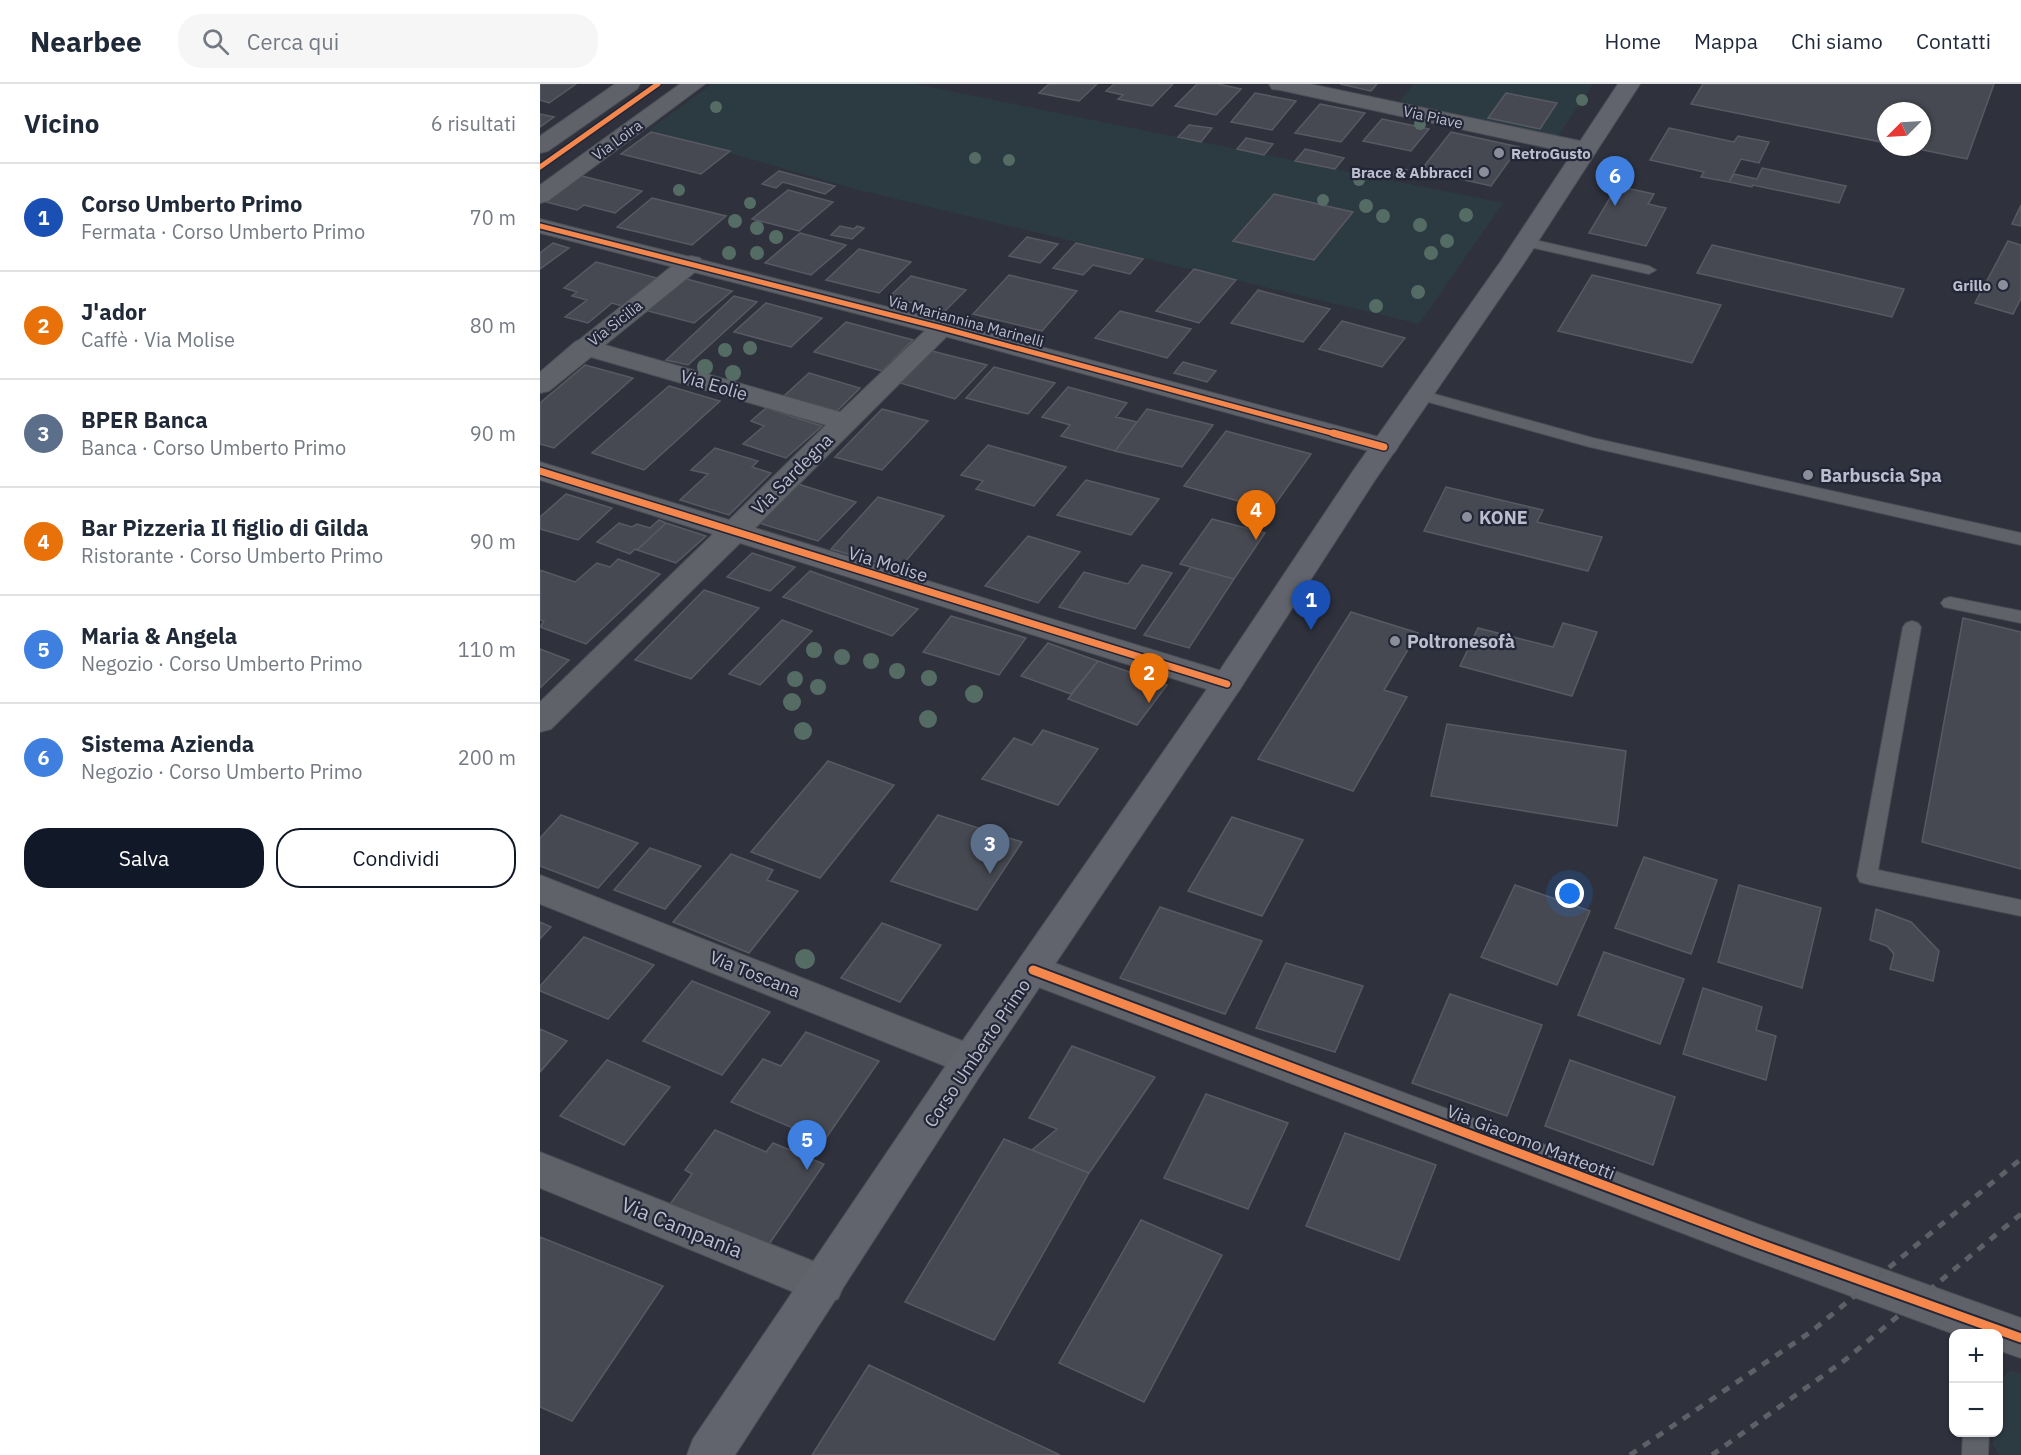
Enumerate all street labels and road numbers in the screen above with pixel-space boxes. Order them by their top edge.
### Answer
street label: Via Piave [1401,101,1465,133]
street label: Via Loira [588,115,646,165]
street label: Via Mariannina Marinelli [886,291,1046,351]
street label: Via Sicilia [584,296,646,350]
street label: Via Eolie [678,364,750,406]
street label: Via Sardegna [747,428,838,519]
street label: Via Molise [845,541,931,587]
street label: Via Toscana [706,945,804,1003]
street label: Corso Umberto Primo [919,974,1035,1132]
street label: Via Giacomo Matteotti [1444,1099,1618,1185]
street label: Via Campania [617,1190,747,1264]

